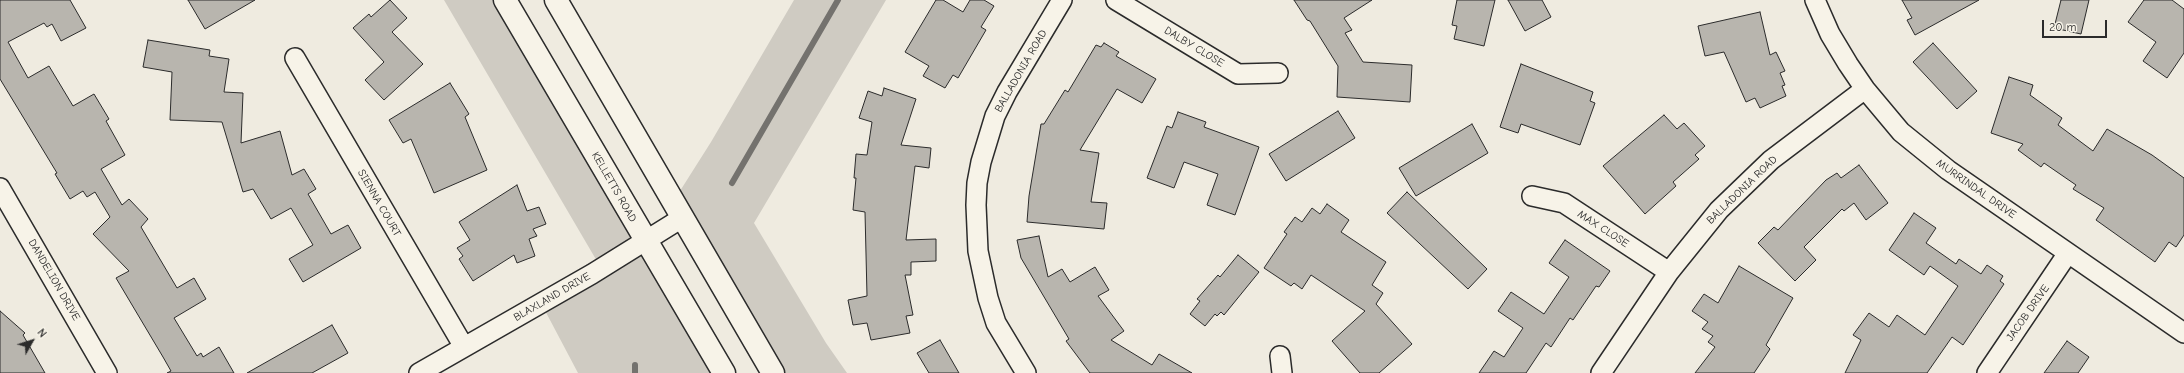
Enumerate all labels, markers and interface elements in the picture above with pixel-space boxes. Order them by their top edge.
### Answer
scale bar [2044,12,2109,38]
text: 20 m [2049,20,2077,34]
street label: DALBY CLOSE [1162,24,1226,70]
street label: BALLADONIA ROAD [992,27,1050,115]
street label: KELLETTS ROAD [589,150,639,224]
street label: BALLADONIA ROAD [1704,153,1780,227]
street label: MURRINDAL DRIVE [1934,157,2018,221]
street label: SIENNA COURT [354,167,404,239]
street label: MAX CLOSE [1575,208,1631,250]
street label: DANDELION DRIVE [25,237,83,323]
street label: BLAXLAND DRIVE [511,270,593,324]
street label: JACOB DRIVE [2004,282,2052,344]
north arrow [12,321,52,361]
text: N [34,326,49,340]

